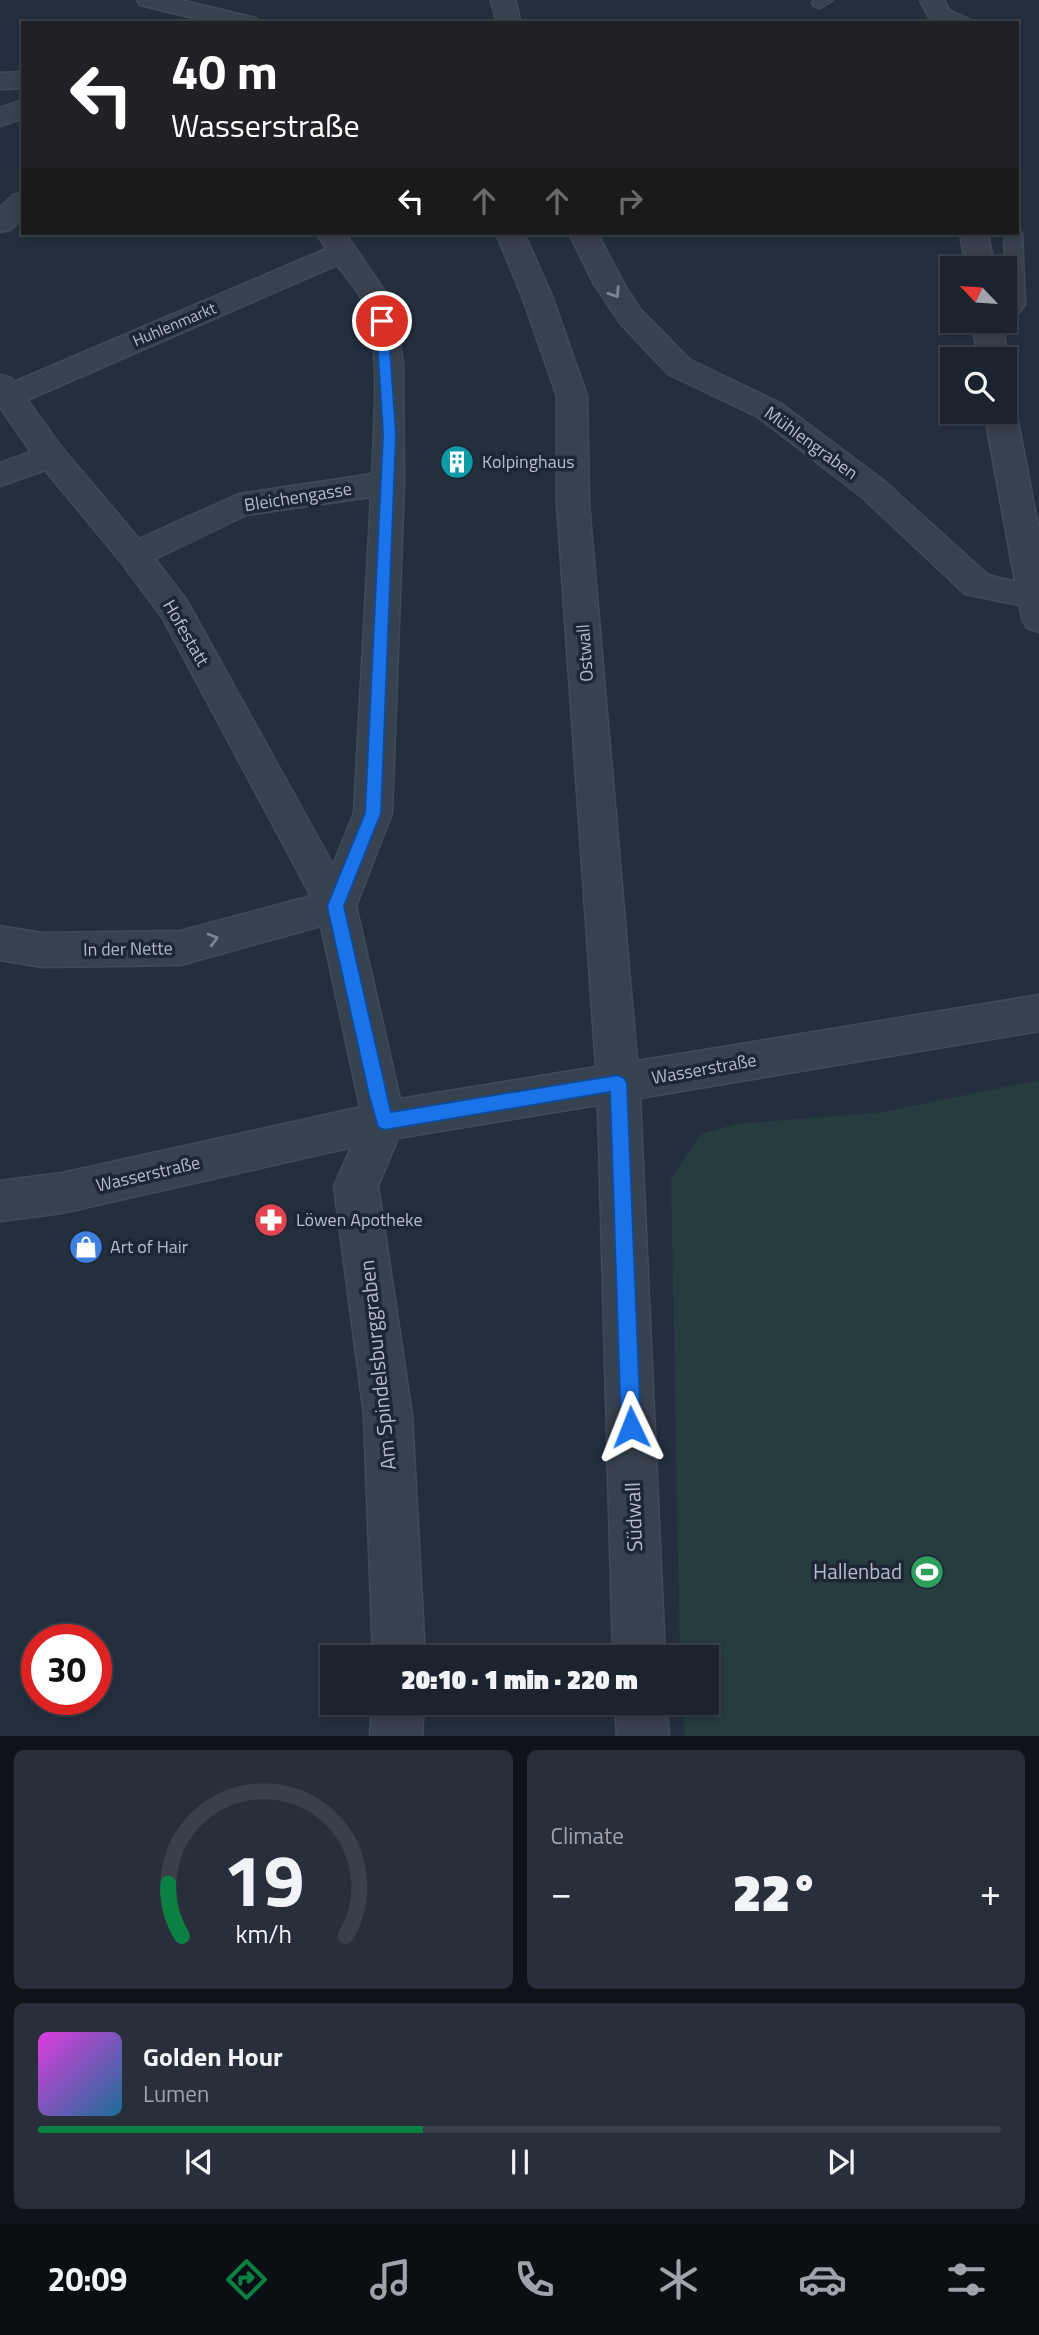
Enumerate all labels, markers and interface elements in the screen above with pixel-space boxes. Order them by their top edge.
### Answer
text: 40 m [171,33,278,108]
icon: left [56,49,147,140]
text: Wasserstraße [171,101,360,149]
icon: left [392,182,430,220]
icon: ahead [465,182,503,220]
icon: ahead [538,182,576,220]
icon: right [611,182,649,220]
north arrow [940,256,1017,332]
map controls [940,256,1017,424]
one-way arrow [607,285,619,298]
pin [352,291,412,351]
street label: Huhlenmarkt [129,296,220,352]
icon: arrive [363,302,401,340]
button: search [940,347,1017,424]
street label: Mühlengraben [759,399,864,486]
building icon: Kolpinghaus [438,443,476,481]
place label: Kolpinghaus [482,448,575,475]
street label: Bleichengasse [242,475,354,518]
street label: Hofestatt [157,594,217,672]
street label: Ostwall [569,623,600,683]
one-way arrow [207,933,219,947]
street label: In der Nette [83,934,173,963]
street label: Wasserstraße [649,1046,759,1091]
street label: Wasserstraße [93,1148,203,1199]
pharmacy icon: Löwen Apotheke [252,1201,290,1239]
place label: Löwen Apotheke [296,1206,423,1233]
shop icon: Art of Hair [67,1228,105,1266]
place label: Art of Hair [110,1233,188,1260]
street label: Am Spindelsburggraben [350,1259,404,1472]
position arrow [594,1390,668,1464]
street label: Südwall [616,1482,650,1552]
sports icon: Hallenbad [908,1553,946,1591]
place label: Hallenbad [813,1555,902,1587]
speed limit sign: 30 [21,1624,112,1715]
text: 20:10 · 1 min · 220 m [401,1660,638,1699]
text: Climate [551,1818,624,1853]
text: 19 [222,1824,304,1934]
text: 22° [733,1852,819,1931]
text: − [551,1863,572,1921]
text: + [980,1863,1001,1921]
text: km/h [235,1914,292,1952]
text: Golden Hour [143,2037,283,2076]
text: Lumen [143,2076,209,2111]
icon: previous [180,2143,218,2181]
icon: pause [501,2143,539,2181]
icon: next [822,2143,860,2181]
text: 20:09 [48,2255,127,2303]
icon: directions [222,2255,271,2304]
icon: music [366,2255,415,2304]
icon: phone [510,2255,559,2304]
icon: climate [654,2255,703,2304]
icon: car [798,2255,847,2304]
icon: filters [942,2255,991,2304]

